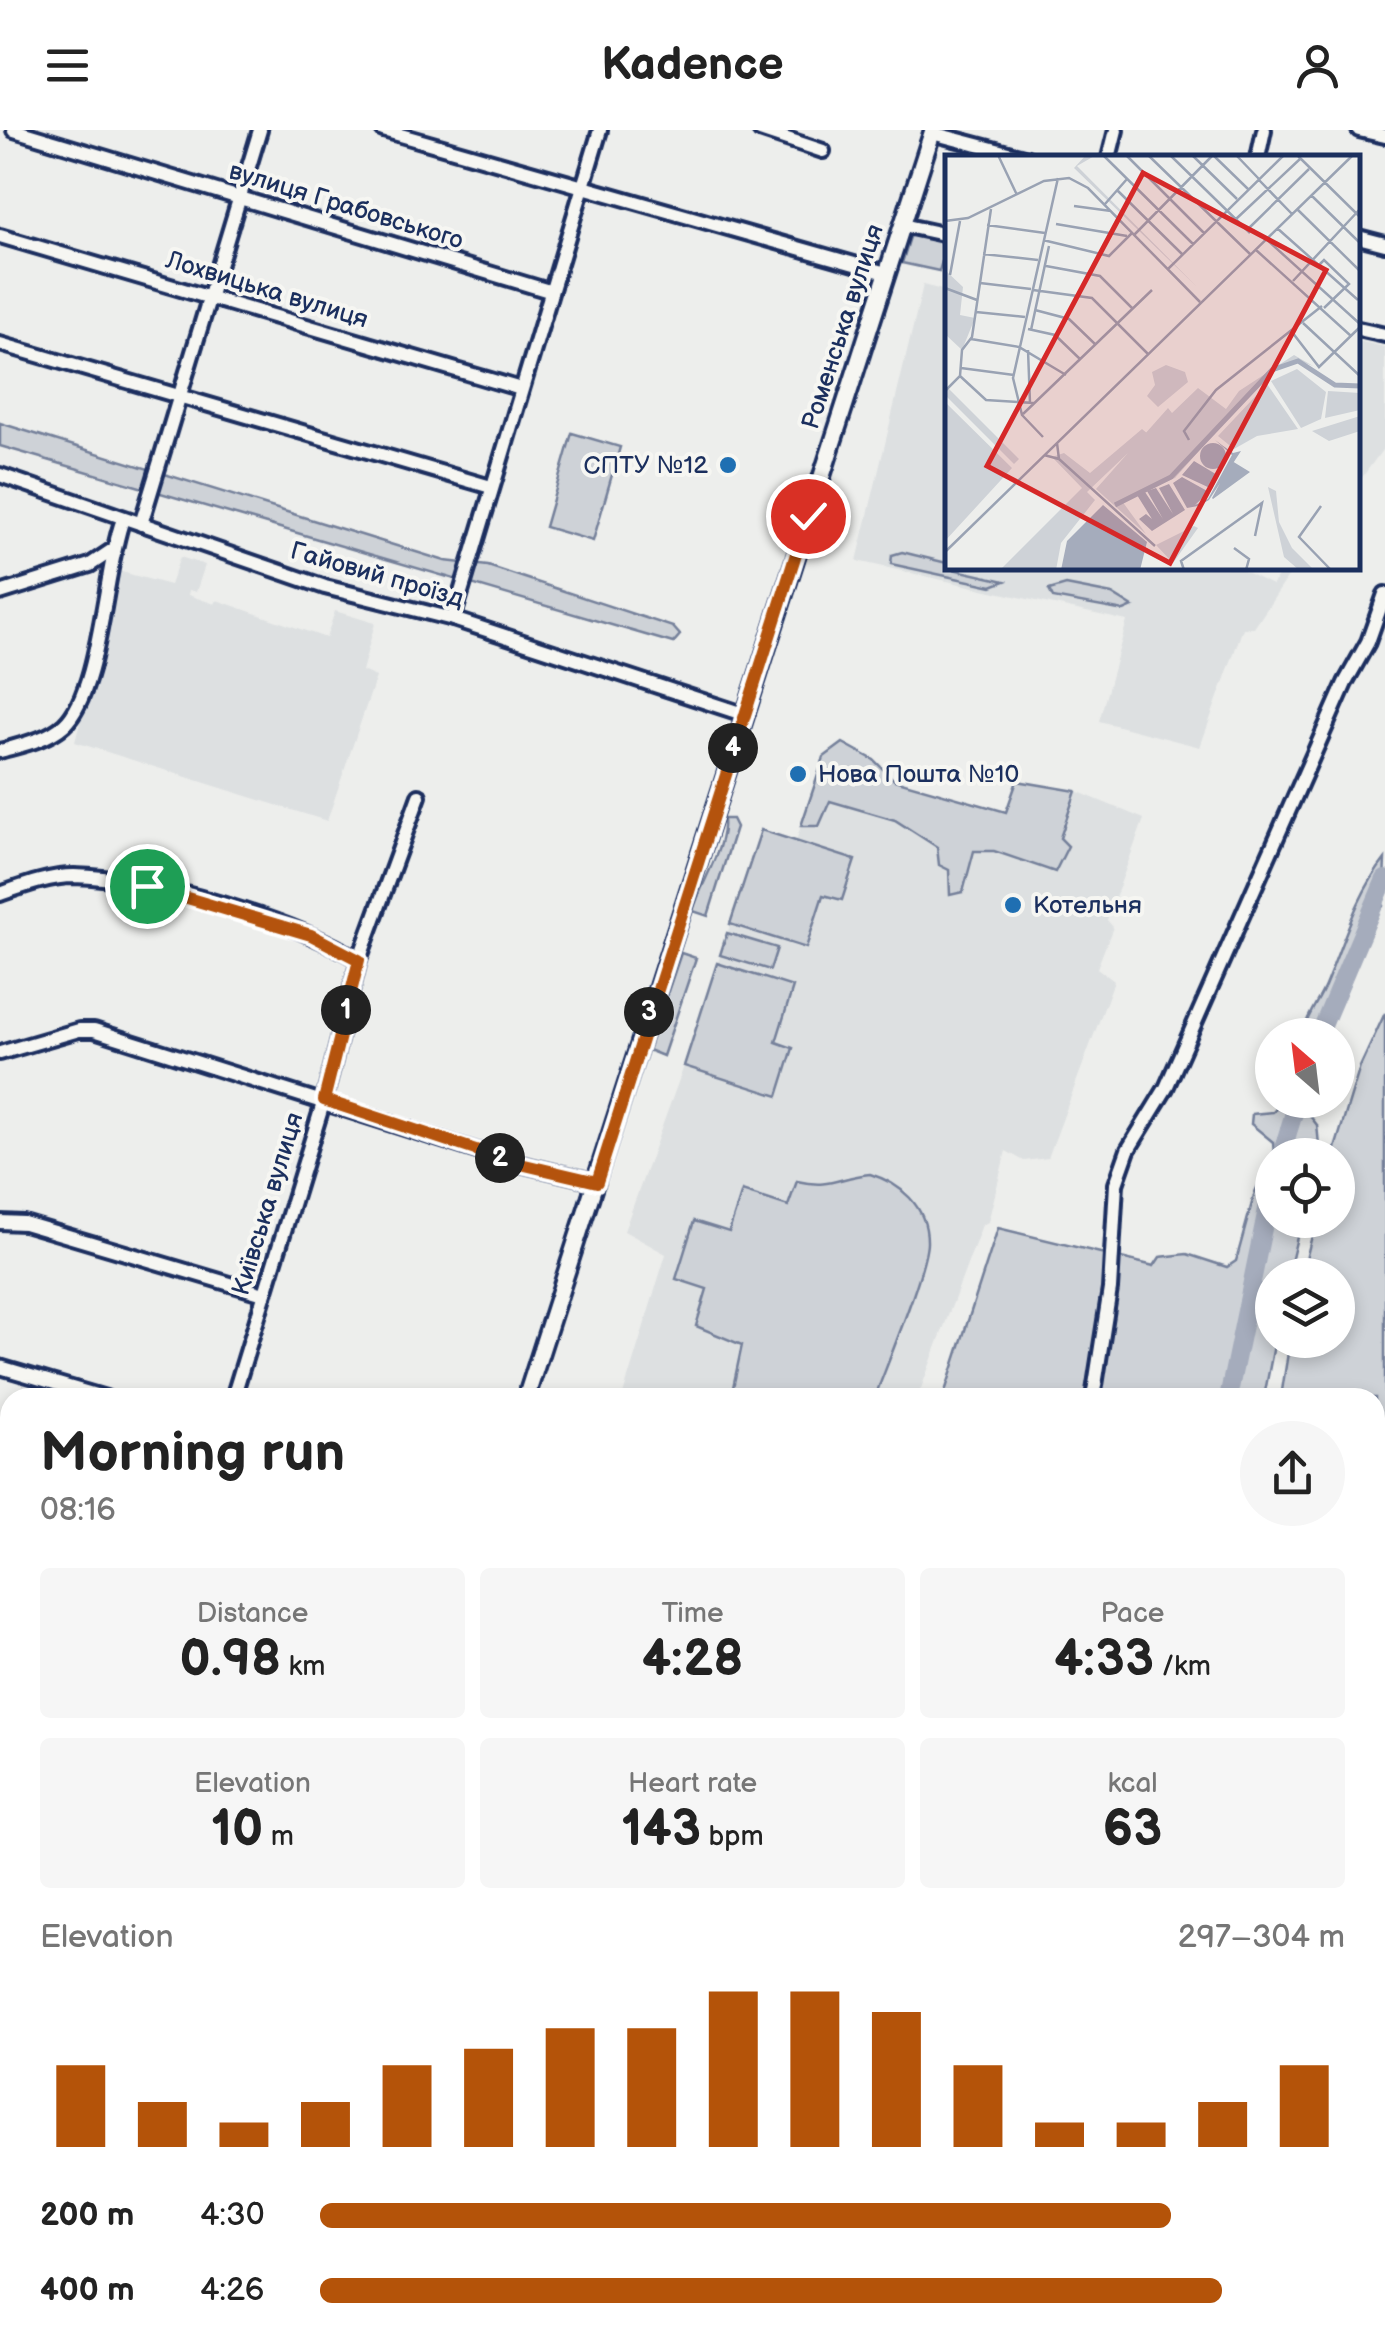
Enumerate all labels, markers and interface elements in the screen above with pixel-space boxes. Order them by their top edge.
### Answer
icon: menu [40,38,95,93]
text: Kadence [601,38,784,93]
icon: person [1290,38,1345,93]
inset map [945,155,1360,570]
street label: вулиця Грабовського [225,156,467,256]
street label: Роменська вулиця [795,221,891,433]
street label: Лохвицька вулиця [161,244,372,335]
place label: СПТУ №12 [584,450,708,481]
marker: СПТУ №12 [717,454,739,476]
pin [766,474,851,559]
icon: check [781,489,836,544]
street label: Гайовий проїзд [287,535,467,615]
pin: 4 [708,723,758,773]
text: 4 [725,731,741,764]
place label: Нова Пошта №10 [818,759,1019,790]
marker: Нова Пошта №10 [787,763,809,785]
pin [105,844,190,929]
icon: arrive [120,859,175,914]
place label: Котельня [1033,890,1142,921]
marker: Котельня [1002,894,1024,916]
pin: 1 [321,985,371,1035]
pin: 3 [624,987,674,1037]
text: 1 [340,993,352,1026]
text: 3 [641,995,657,1028]
north arrow [1255,1018,1355,1118]
map controls [1255,1018,1355,1358]
street label: Київська вулиця [225,1109,311,1299]
pin: 2 [475,1133,525,1183]
button: locate [1255,1138,1355,1238]
text: 2 [492,1141,508,1174]
button: layers [1255,1258,1355,1358]
text: Morning run [40,1420,345,1487]
button: share [1240,1421,1345,1526]
text: 08:16 [40,1491,116,1530]
text: Distance [197,1597,308,1630]
text: Time [661,1597,724,1630]
text: Pace [1101,1597,1164,1630]
text: 0.98 [180,1630,281,1690]
text: 4:28 [642,1630,743,1690]
text: 4:33 [1054,1630,1154,1690]
text: km [281,1650,325,1683]
text: /km [1154,1650,1211,1683]
text: Elevation [194,1767,311,1800]
text: Heart rate [628,1767,757,1800]
text: kcal [1107,1767,1158,1800]
text: 10 [211,1800,263,1860]
text: 143 [621,1800,701,1860]
text: 63 [1103,1800,1162,1860]
text: m [263,1820,294,1853]
text: bpm [701,1820,764,1853]
text: Elevation [40,1918,173,1957]
text: 297–304 m [1178,1918,1345,1957]
text: 200 m [40,2196,134,2235]
text: 4:30 [200,2196,264,2235]
text: 400 m [40,2271,135,2310]
text: 4:26 [200,2271,264,2310]

